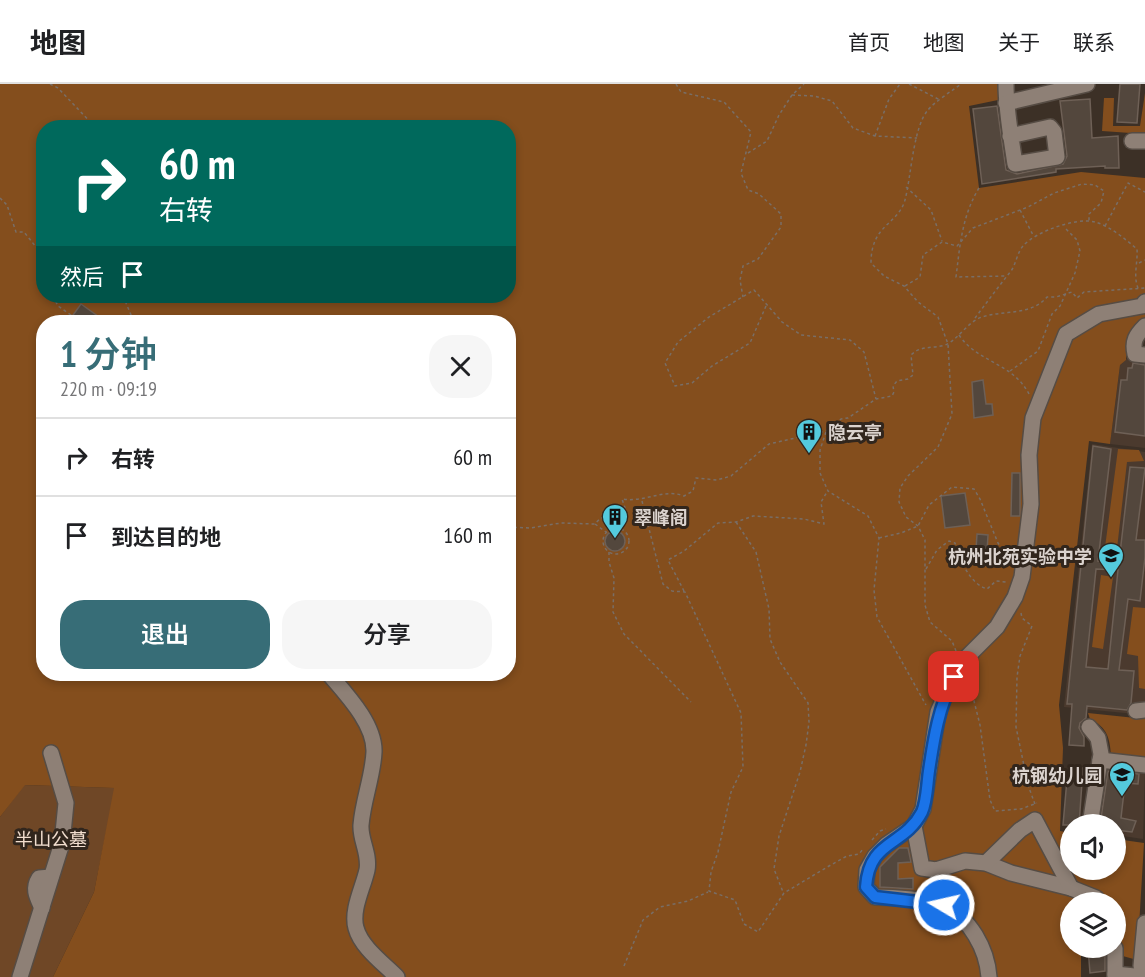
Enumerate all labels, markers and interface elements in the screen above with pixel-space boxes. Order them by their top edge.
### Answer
text: 地图 [30,24,86,61]
text: 首页 [848,29,890,56]
text: 地图 [923,29,965,56]
text: 关于 [998,29,1040,56]
text: 联系 [1073,29,1115,56]
text: 60 m [159,136,236,191]
icon: right [60,144,138,222]
text: 右转 [159,193,213,227]
icon: arrive [116,258,149,291]
text: 然后 [60,263,104,291]
text: 1 分钟 [60,330,157,377]
button: close [429,335,492,398]
text: 220 m · 09:19 [60,376,157,402]
building icon: 隐云亭 [794,417,824,455]
place label: 隐云亭 [828,421,882,444]
icon: right [60,441,93,474]
text: 60 m [453,443,492,471]
text: 右转 [111,445,155,473]
building icon: 翠峰阁 [600,502,630,540]
place label: 翠峰阁 [634,506,688,529]
icon: arrive [60,519,93,552]
text: 160 m [443,521,492,549]
text: 到达目的地 [111,523,221,551]
school or university icon: 杭州北苑实验中学 [1096,541,1126,579]
place label: 杭州北苑实验中学 [948,545,1092,568]
button: 退出 [60,600,270,669]
button: 分享 [282,600,492,669]
pin [928,651,979,702]
icon: arrive [937,660,970,693]
school or university icon: 杭钢幼儿园 [1107,760,1137,798]
place label: 杭钢幼儿园 [1012,764,1102,787]
map controls [1060,814,1126,958]
button: sound [1060,814,1126,880]
park label: 半山公墓 [15,828,87,851]
position arrow [912,873,976,937]
button: layers [1060,892,1126,958]

